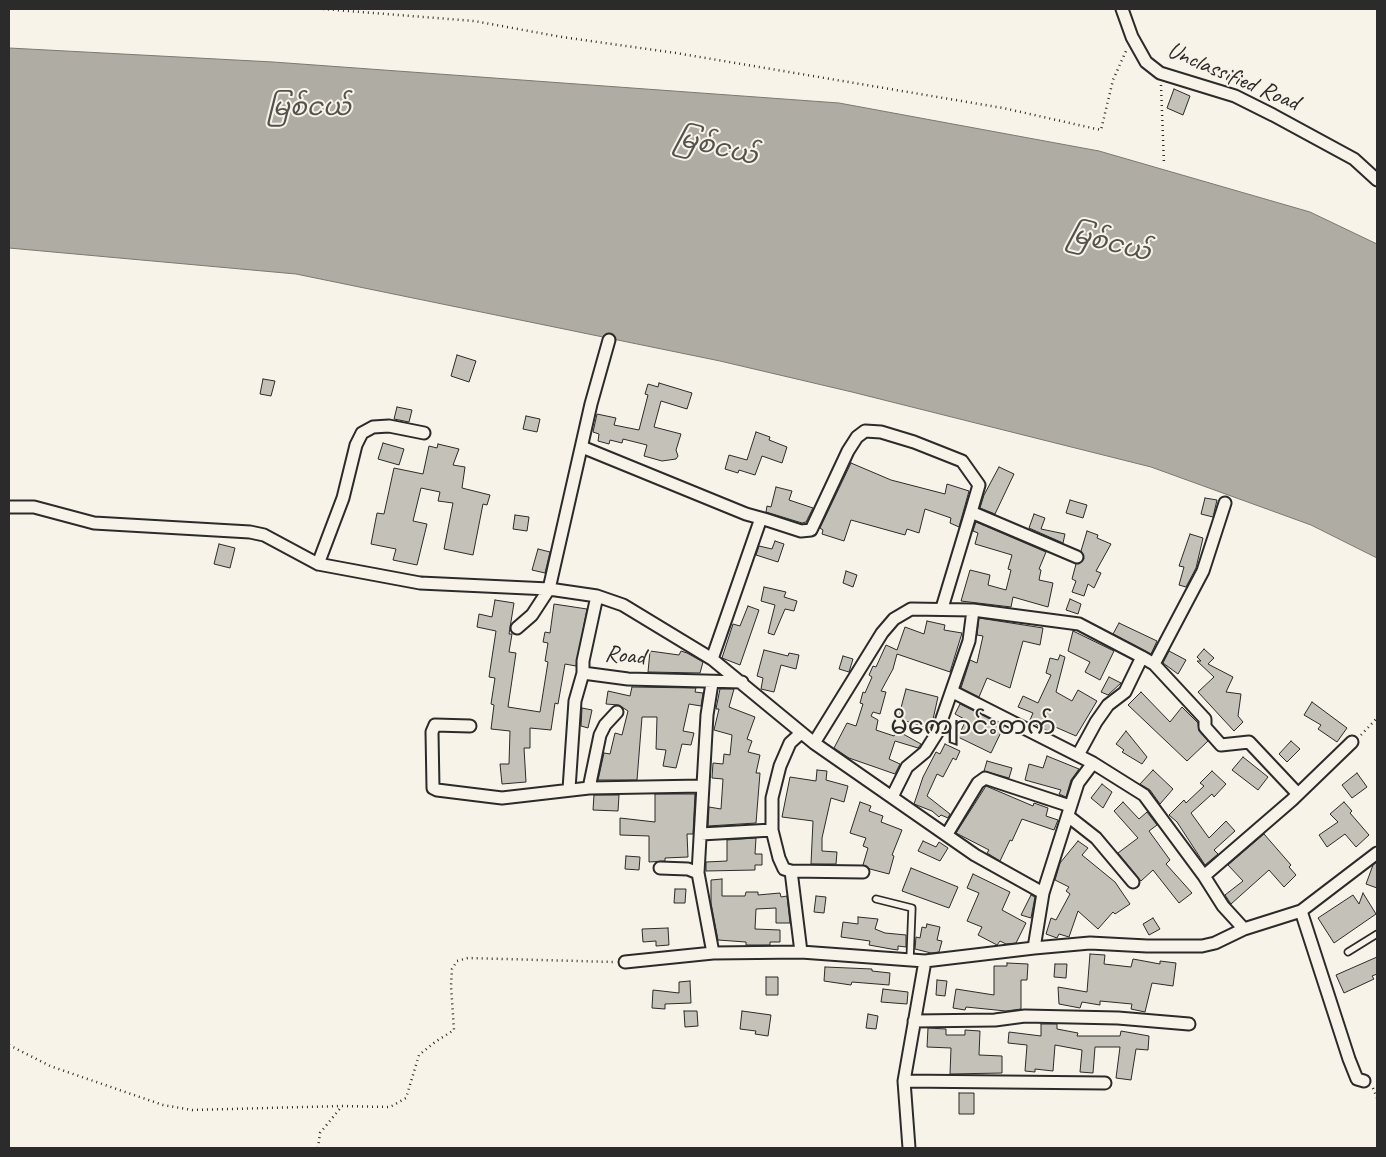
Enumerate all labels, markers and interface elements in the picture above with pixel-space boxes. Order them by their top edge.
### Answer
street label: Unclassified Road [1163,36,1303,118]
water label: မြစ်ငယ် [267,93,351,123]
water label: မြစ်ငယ် [672,123,760,173]
water label: မြစ်ငယ် [1065,219,1153,269]
street label: Road [604,640,646,672]
district label: မိကျောင်းတက် [890,711,1056,743]

